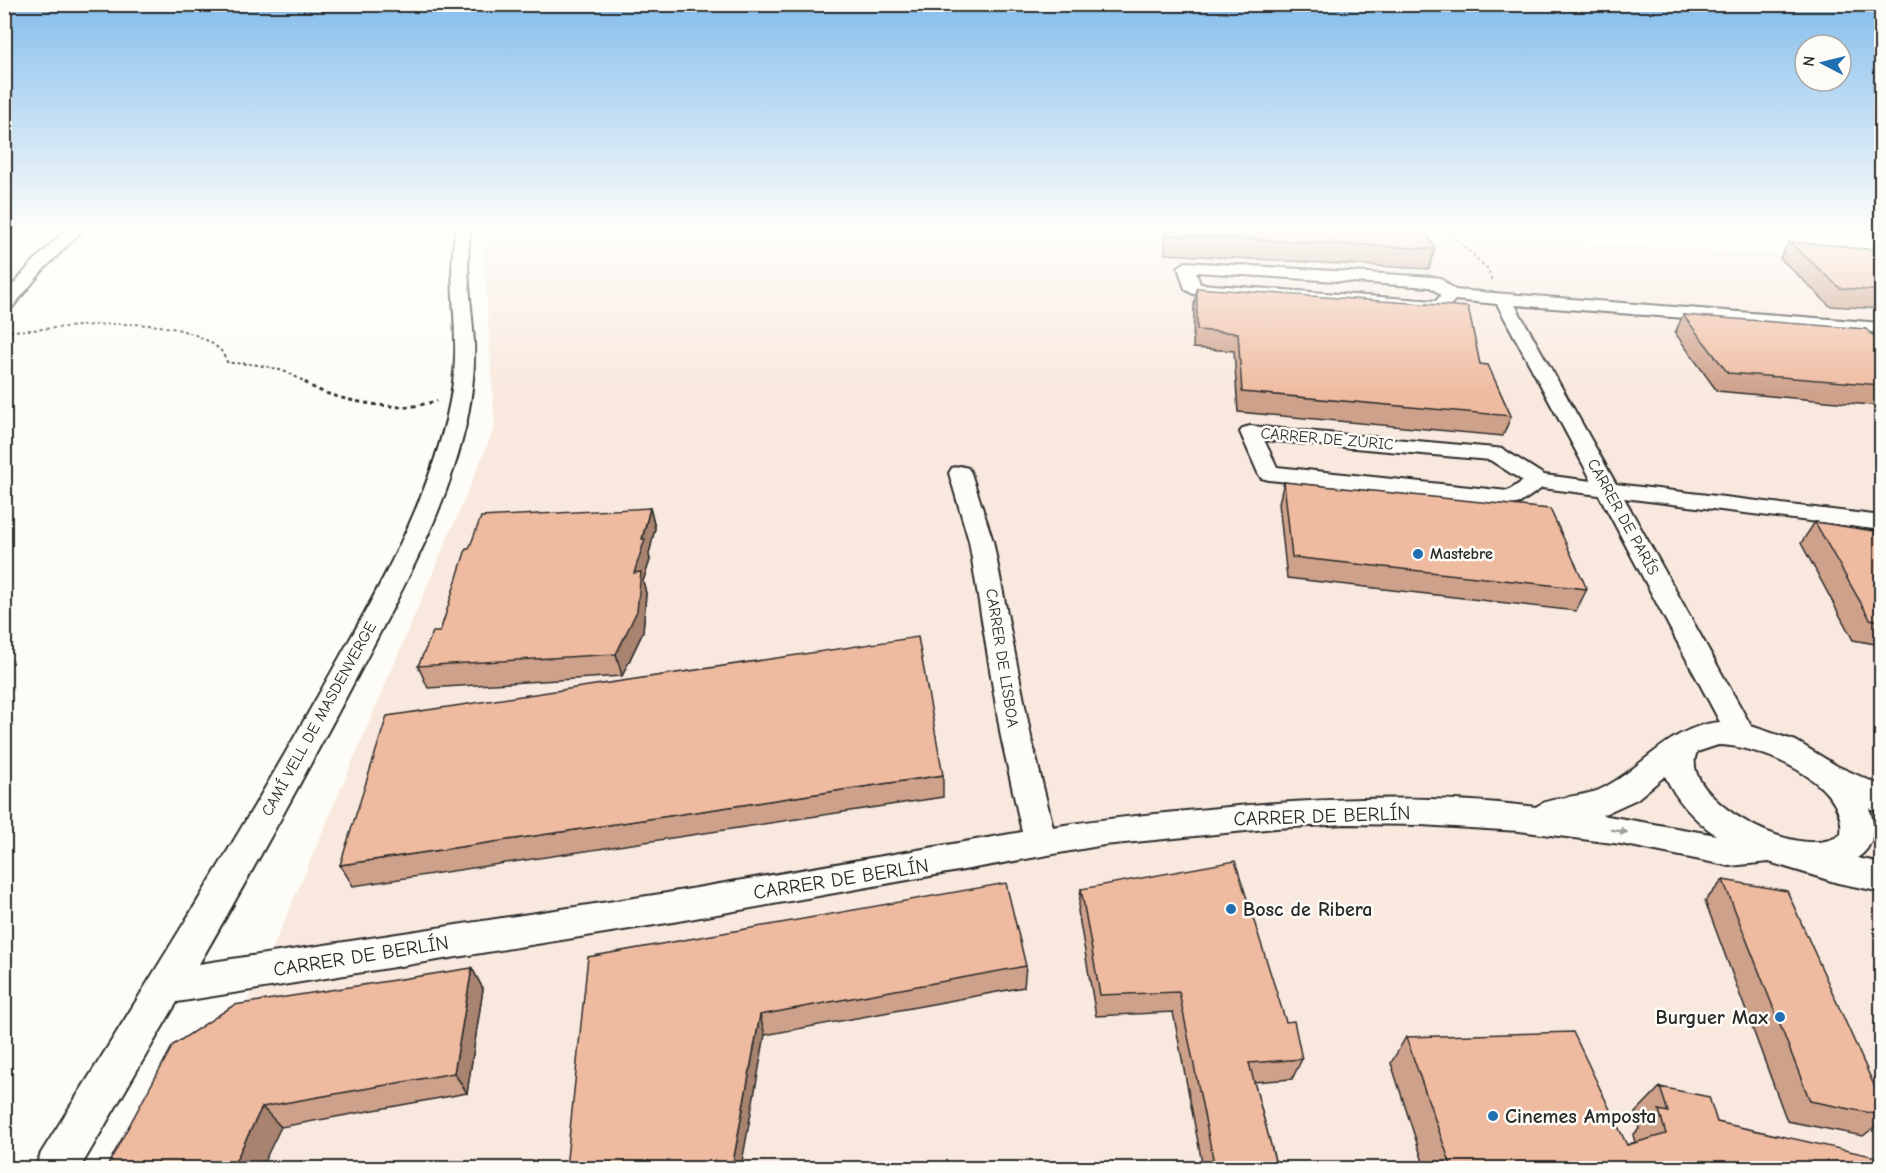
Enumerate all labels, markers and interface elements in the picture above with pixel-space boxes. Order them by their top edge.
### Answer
north arrow [1793,33,1853,93]
text: N [1800,55,1819,68]
street label: CARRER DE ZURIC [1260,424,1394,454]
street label: CARRER DE PARÍS [1584,455,1663,578]
place label: Mastebre [1430,545,1493,563]
marker: Mastebre [1411,547,1425,561]
street label: CARRER DE LISBOA [982,587,1022,729]
street label: CAMÍ VELL DE MASDENVERGE [257,618,380,819]
street label: CARRER DE BERLÍN [1233,801,1411,831]
one-way arrow [1609,827,1628,836]
street label: CARRER DE BERLÍN [752,854,930,904]
place label: Bosc de Ribera [1243,898,1372,921]
marker: Bosc de Ribera [1224,902,1238,916]
street label: CARRER DE BERLÍN [272,931,450,981]
place label: Burguer Max [1656,1006,1768,1029]
marker: Burguer Max [1773,1010,1787,1024]
place label: Cinemes Amposta [1505,1105,1656,1128]
marker: Cinemes Amposta [1486,1109,1500,1123]

